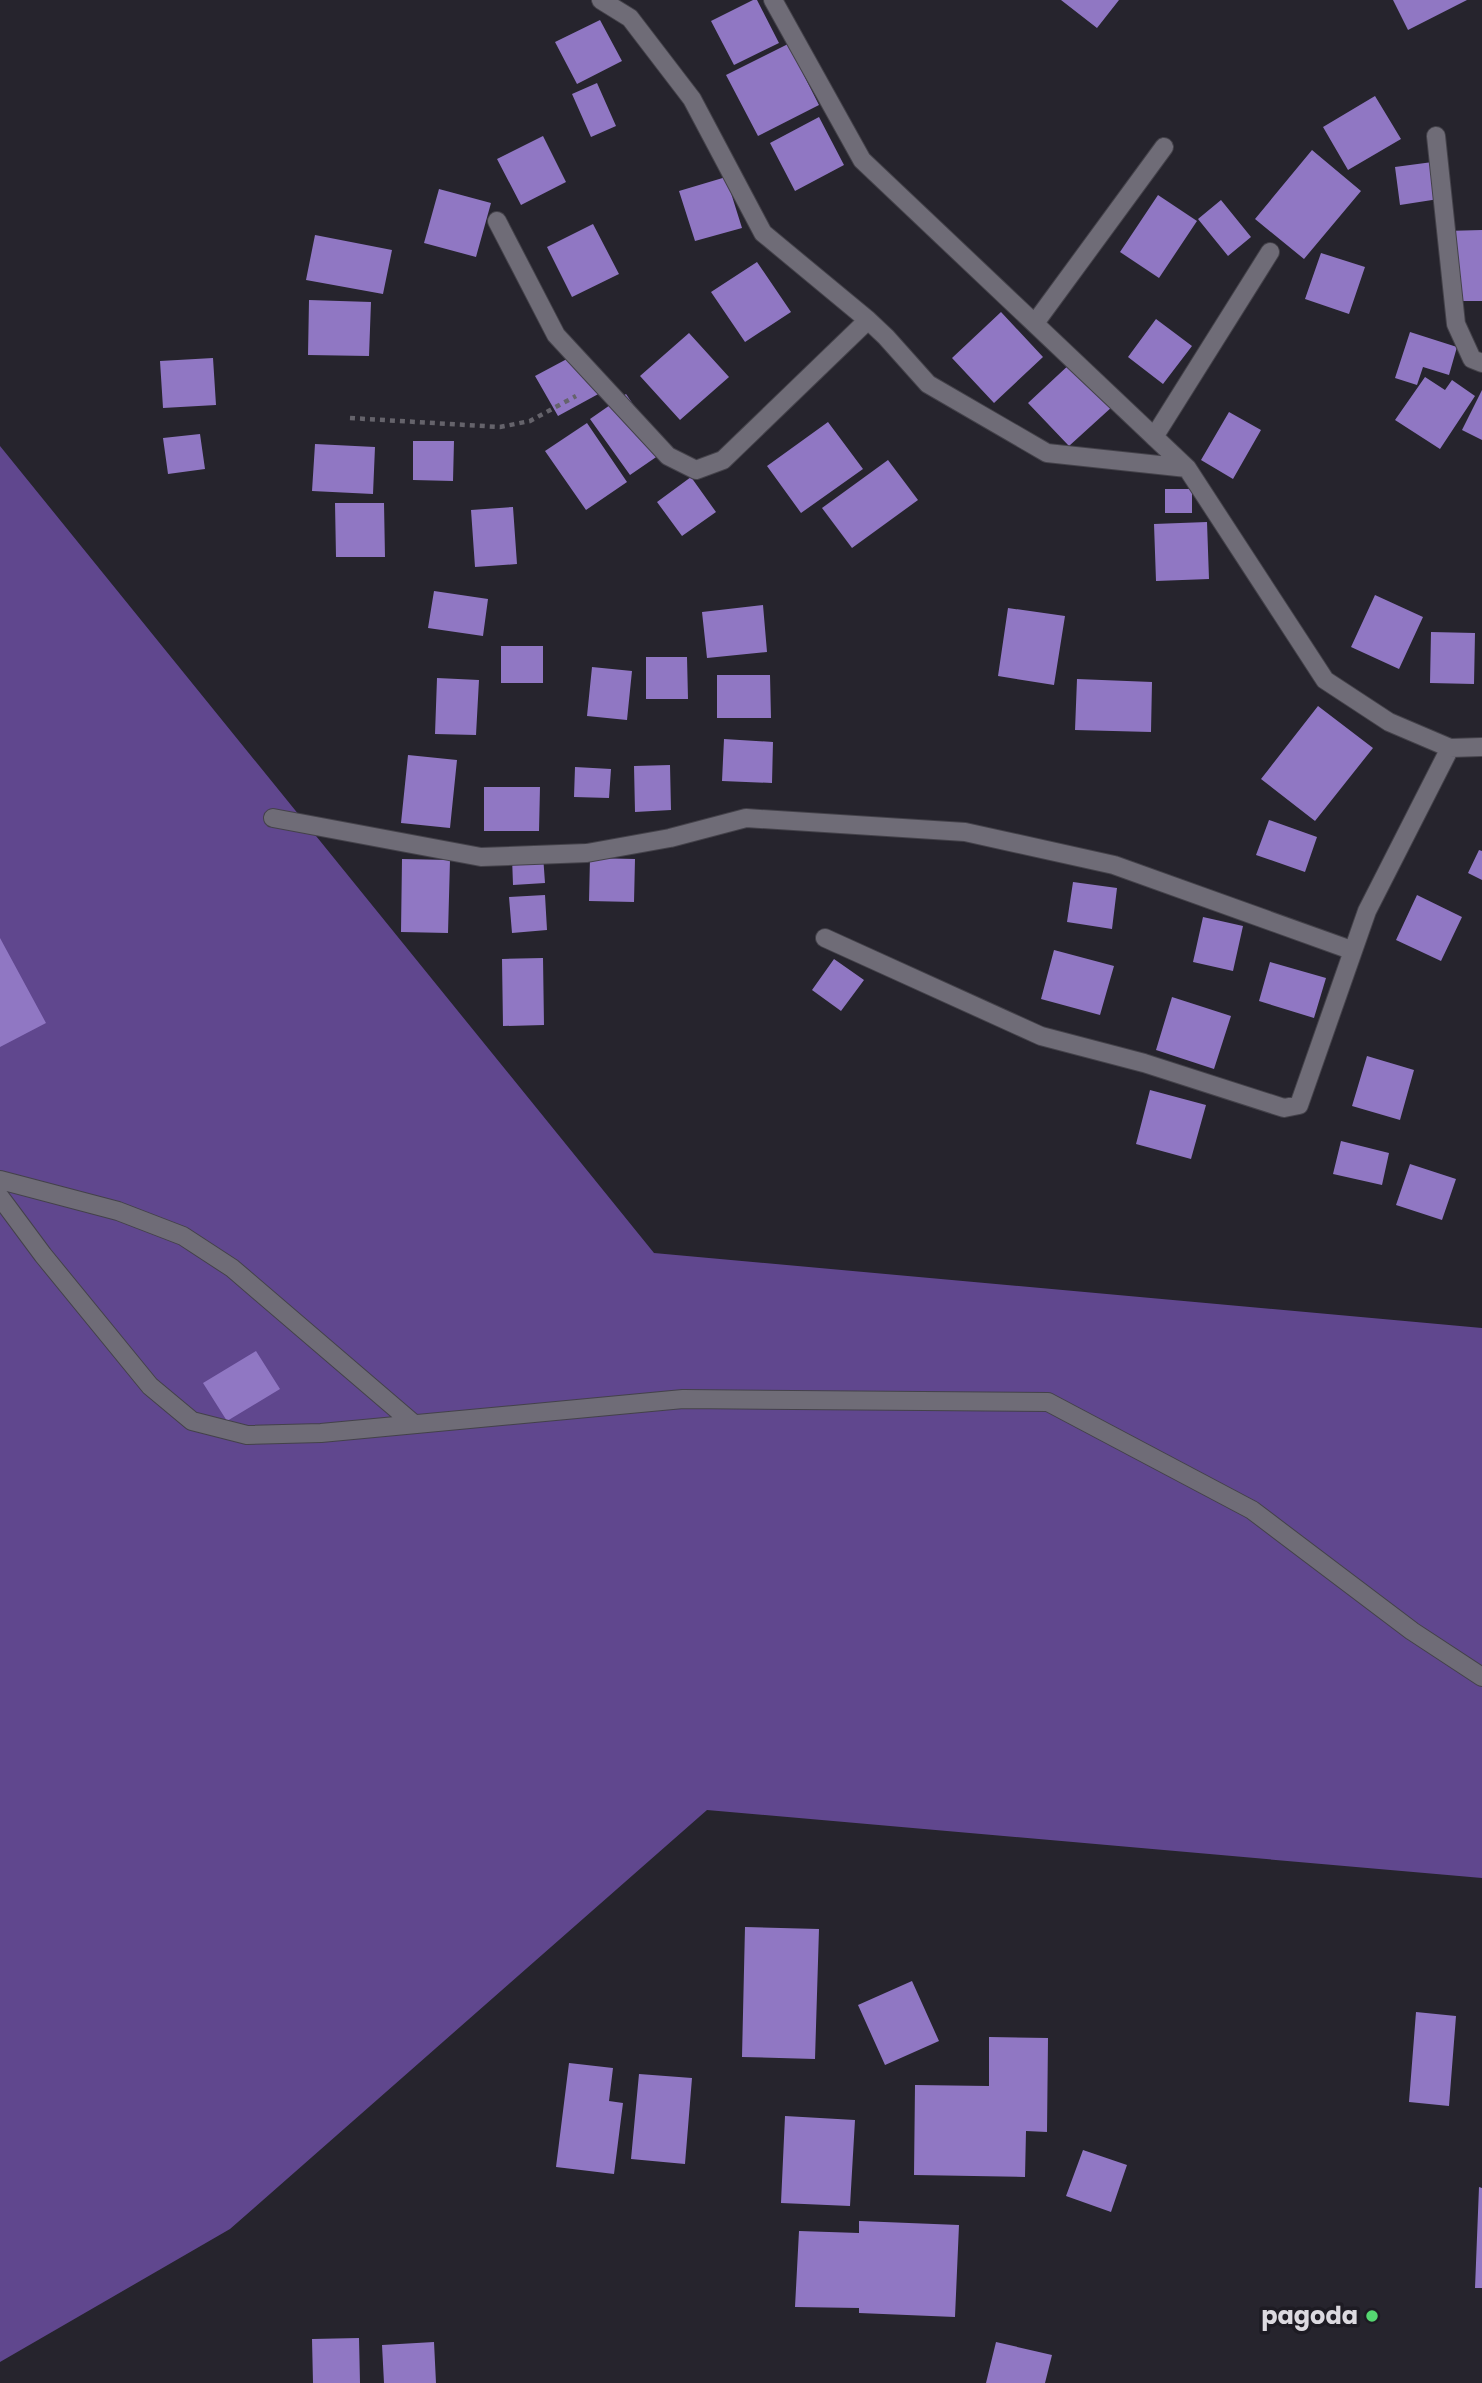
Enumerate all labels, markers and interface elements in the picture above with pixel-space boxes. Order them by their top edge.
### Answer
place label: pagoda [1261,2299,1358,2332]
marker: pagoda [1364,2308,1380,2324]

